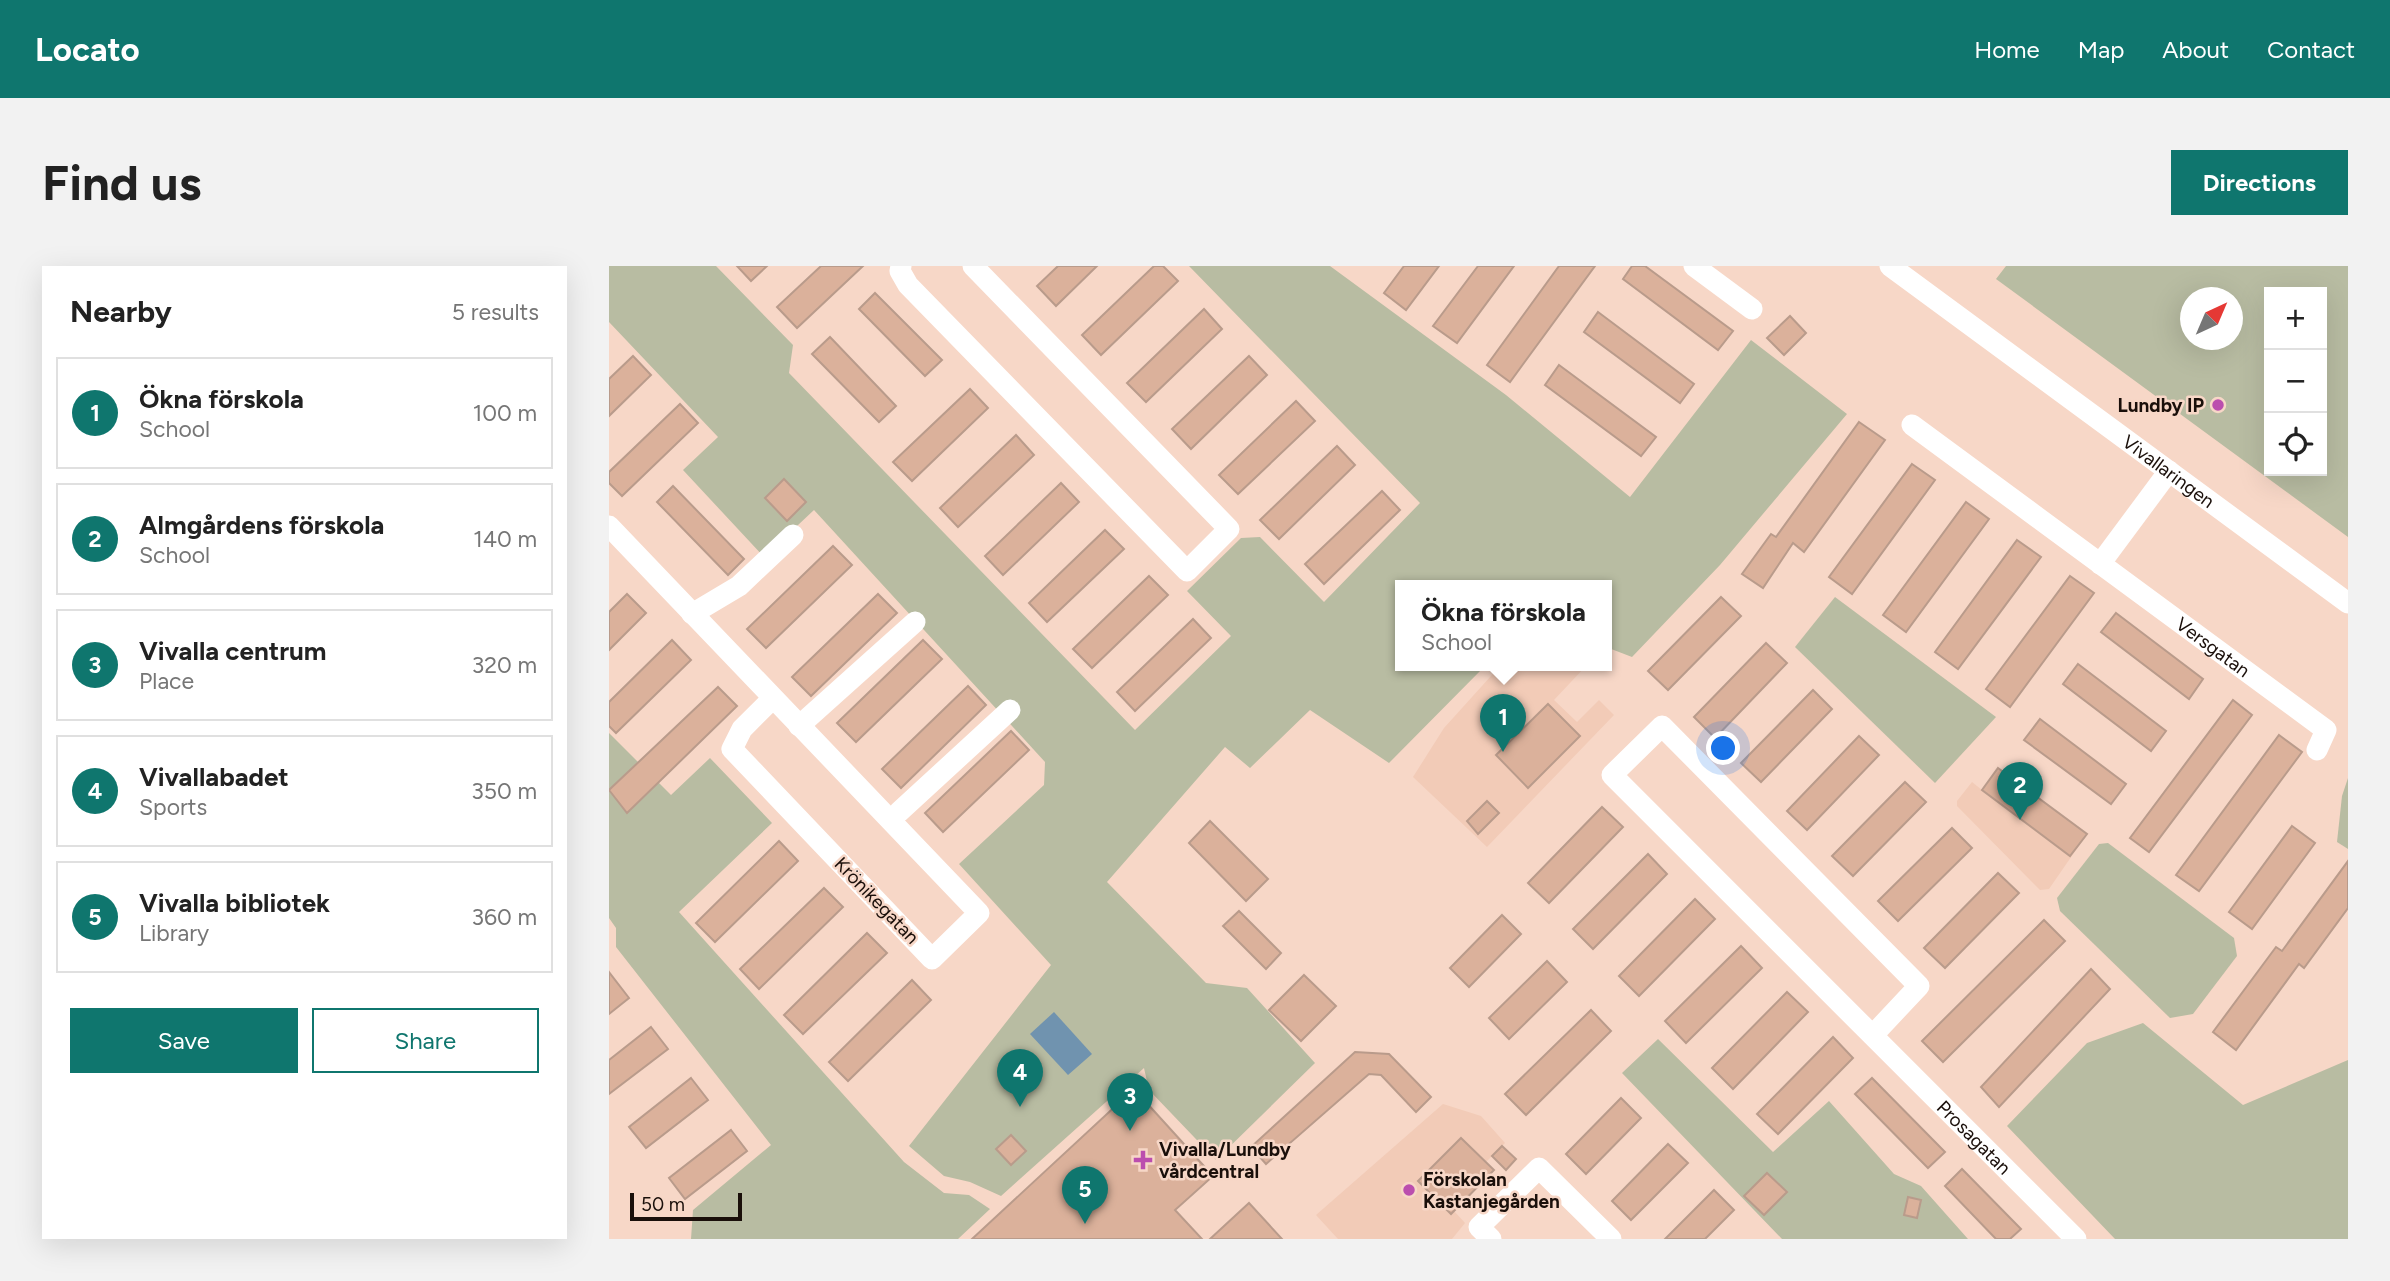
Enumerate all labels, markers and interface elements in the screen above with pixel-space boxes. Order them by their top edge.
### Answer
text: Locato [35,30,140,69]
text: Home [1974,35,2040,64]
text: Map [2078,35,2124,64]
text: About [2162,35,2229,64]
text: Contact [2267,35,2355,64]
button: Directions [2171,150,2348,215]
text: Find us [42,153,201,212]
north arrow [2180,287,2243,350]
map controls [2264,287,2327,476]
button: + [2264,287,2327,350]
text: Nearby [70,293,172,330]
text: 5 results [452,298,539,326]
button: − [2264,350,2327,413]
text: Ökna förskola [139,383,304,415]
place label: Lundby IP [2118,394,2205,417]
marker: Lundby IP [2210,397,2226,413]
text: 1 [90,399,100,427]
text: 100 m [473,399,537,427]
button: locate [2264,413,2327,476]
text: School [139,415,210,443]
street label: Vivallaringen [2118,430,2219,513]
text: Almgårdens förskola [139,509,384,541]
text: 2 [88,525,102,553]
text: 140 m [473,525,537,553]
text: School [139,541,210,569]
popup [1395,580,1612,671]
text: Ökna förskola [1421,596,1586,628]
street label: Versgatan [2171,612,2254,682]
text: School [1421,628,1492,656]
text: Vivalla centrum [139,635,326,667]
text: 3 [89,651,101,679]
text: 320 m [472,651,537,679]
text: Place [139,667,194,695]
pin: 1 [1480,694,1526,752]
your location [1706,731,1740,765]
text: Vivallabadet [139,761,289,793]
pin: 2 [1997,762,2043,820]
text: 4 [88,777,102,805]
text: 350 m [471,777,537,805]
text: Sports [139,793,207,821]
street label: Krönikegatan [830,852,924,949]
text: Vivalla bibliotek [139,887,330,919]
text: 5 [88,903,102,931]
text: 360 m [471,903,537,931]
text: Library [139,919,209,947]
button: Save [70,1008,298,1073]
button: Share [312,1008,539,1073]
pin: 4 [997,1049,1043,1107]
pin: 3 [1107,1073,1153,1131]
street label: Prosagatan [1932,1096,2016,1179]
place label: Vivalla/Lundby vårdcentral [1159,1138,1291,1183]
marker: Vivalla/Lundby vårdcentral [1133,1150,1153,1170]
pin: 5 [1062,1166,1108,1224]
place label: Förskolan Kastanjegården [1423,1168,1560,1213]
marker: Förskolan Kastanjegården [1401,1182,1417,1198]
scale bar [630,1190,742,1222]
text: 50 m [641,1193,685,1216]

